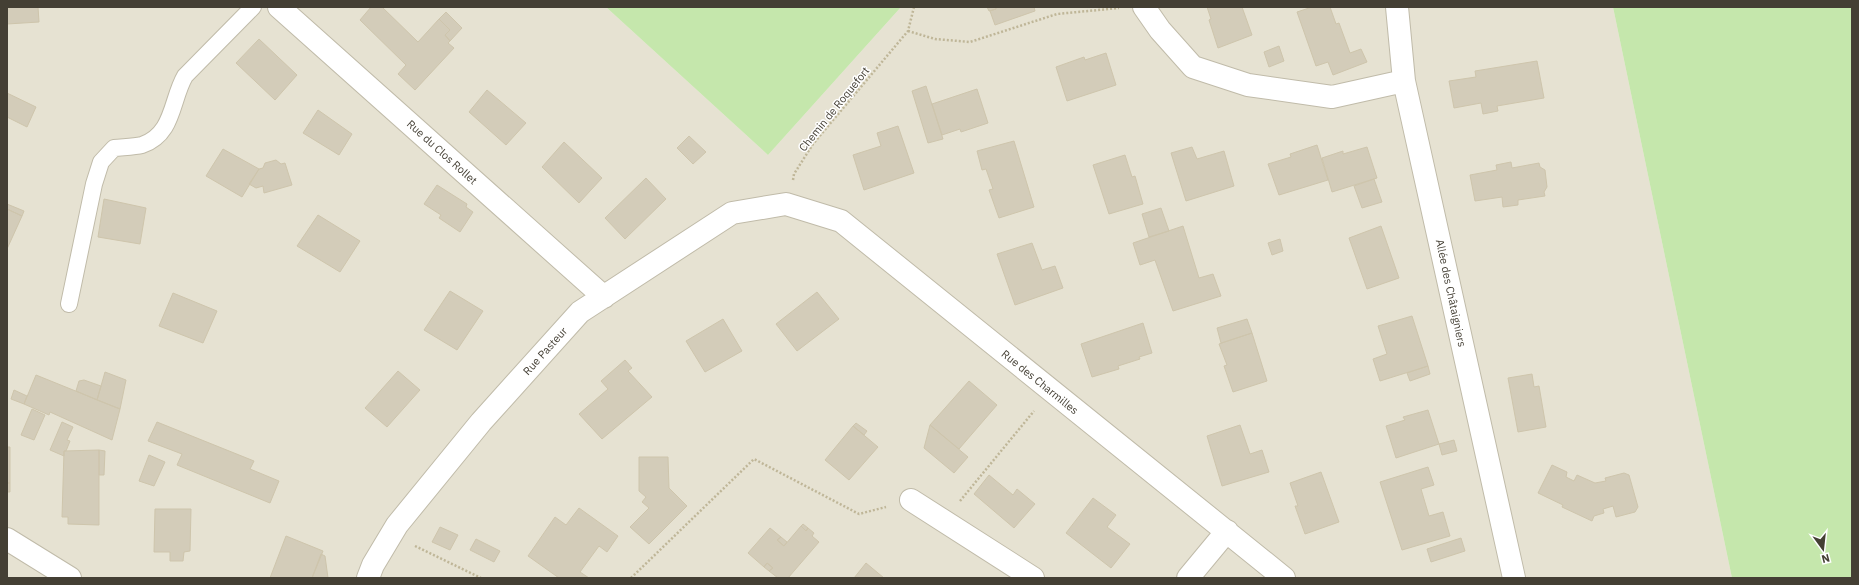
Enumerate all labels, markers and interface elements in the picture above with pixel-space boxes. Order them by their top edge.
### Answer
street label: Chemin de Roquefort [796,64,872,154]
street label: Rue du Clos Rollet [404,117,480,187]
street label: Allée des Châtaigniers [1433,238,1469,348]
street label: Rue Pasteur [520,324,570,378]
street label: Rue des Charmilles [999,347,1081,417]
north arrow [1803,529,1843,569]
text: N [1820,551,1831,566]

